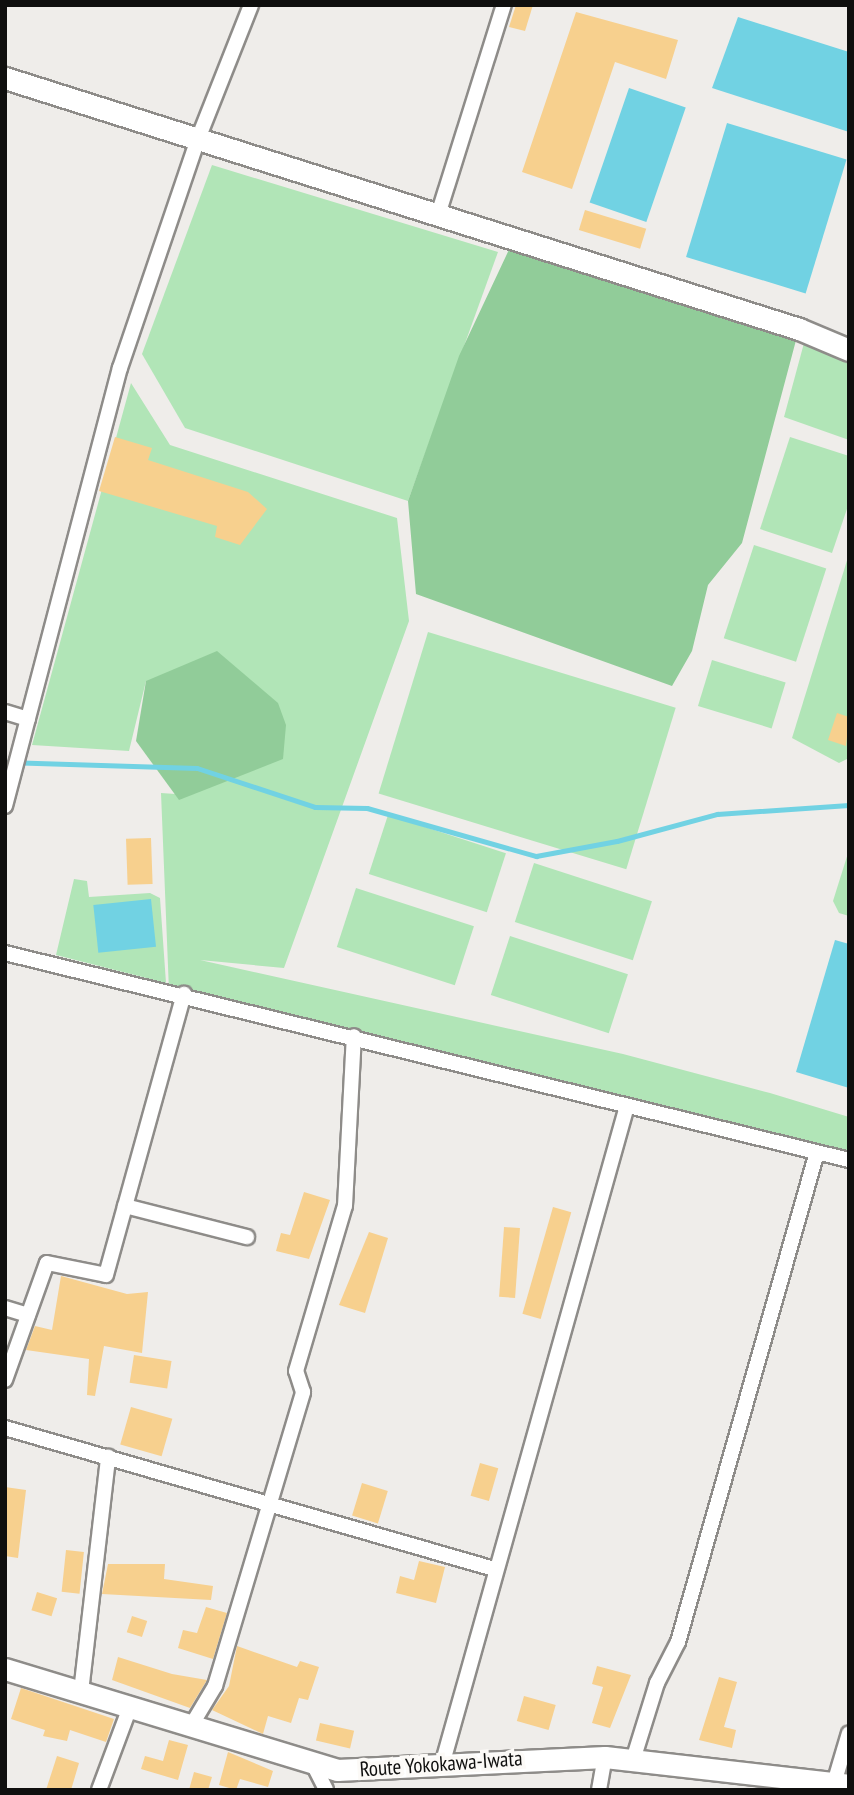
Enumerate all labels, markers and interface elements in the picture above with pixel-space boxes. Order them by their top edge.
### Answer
street label: Route Yokokawa-Iwata [359,1746,523,1782]

